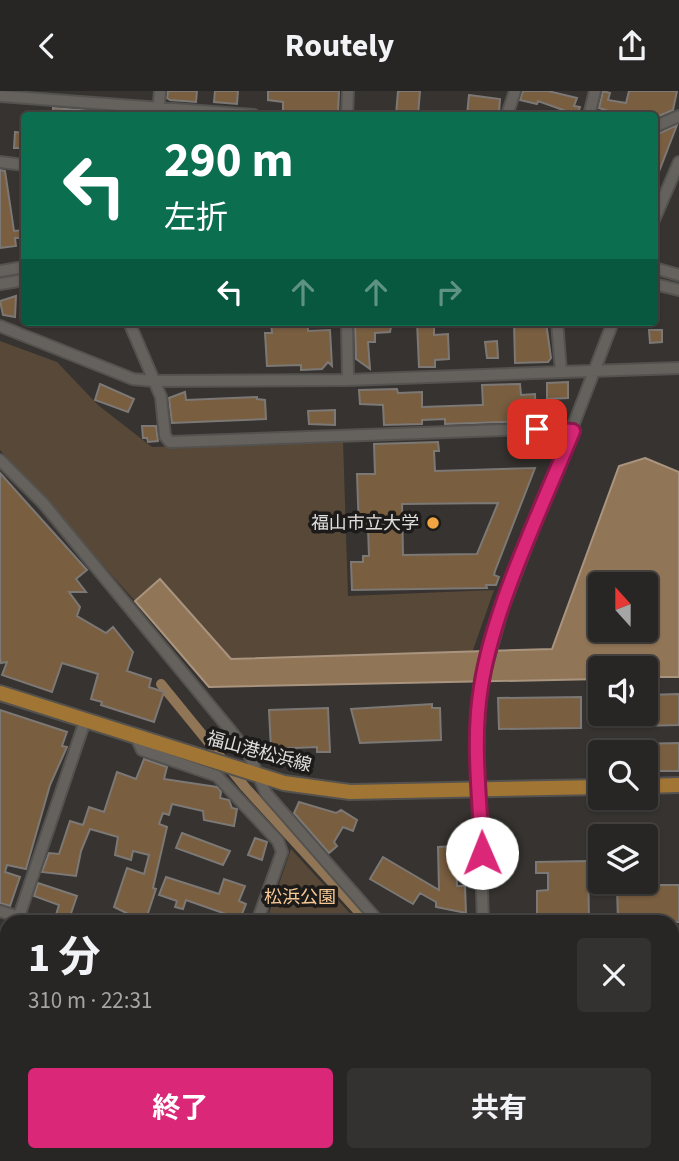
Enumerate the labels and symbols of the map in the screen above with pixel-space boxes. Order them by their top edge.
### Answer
pin [507,399,567,459]
place label: 福山市立大学 [311,511,419,536]
marker: 福山市立大学 [425,515,441,531]
north arrow [588,572,658,642]
street label: 福山港松浜線 [204,726,314,778]
position arrow [445,816,519,890]
park label: 松浜公園 [264,885,336,910]

